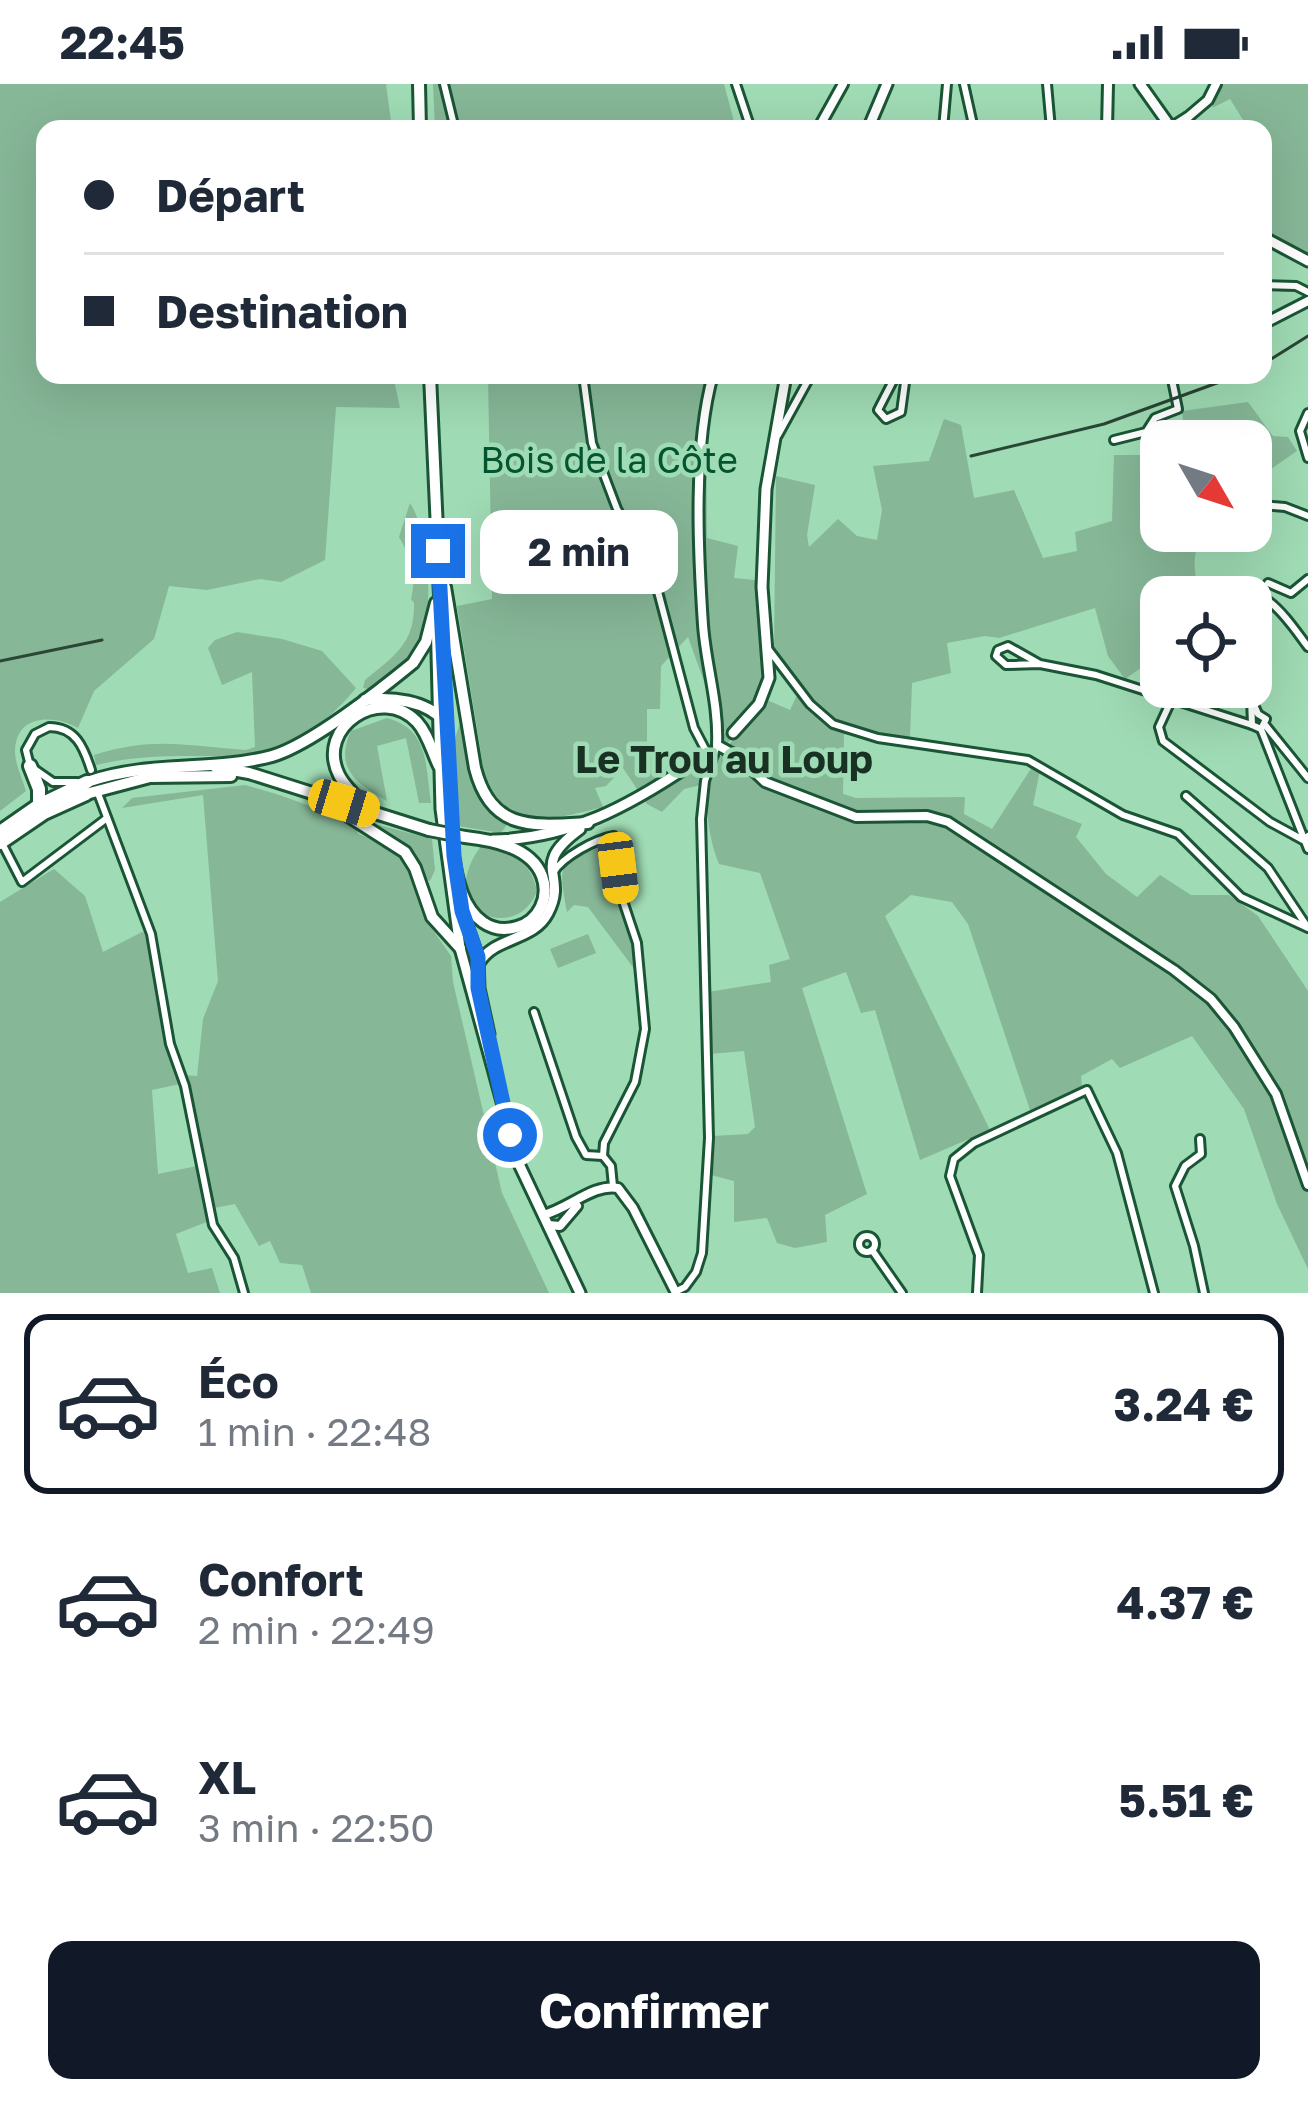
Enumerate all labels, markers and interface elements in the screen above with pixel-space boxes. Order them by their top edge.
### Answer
text: 22:45 [60,15,185,69]
text: Départ [156,168,305,222]
text: Destination [156,284,408,338]
north arrow [1140,420,1272,552]
map controls [1140,420,1272,708]
park label: Bois de la Côte [480,438,738,481]
callout: 2 min [480,509,678,593]
route end [411,524,465,578]
text: 2 min [528,528,630,575]
button: locate [1140,576,1272,708]
district label: Le Trou au Loup [575,735,873,782]
car [304,775,384,831]
car [596,830,640,906]
route start [483,1108,537,1162]
icon: car [54,1350,162,1458]
text: Éco [198,1354,279,1408]
text: 3.24 € [1114,1377,1254,1431]
text: 1 min · 22:48 [198,1408,431,1455]
icon: car [54,1548,162,1656]
text: Confort [198,1552,364,1606]
text: 4.37 € [1117,1575,1254,1629]
text: 2 min · 22:49 [198,1606,435,1653]
icon: car [54,1746,162,1854]
text: XL [198,1750,256,1804]
text: 5.51 € [1119,1773,1254,1827]
text: 3 min · 22:50 [198,1804,434,1851]
button: Confirmer [48,1941,1260,2079]

